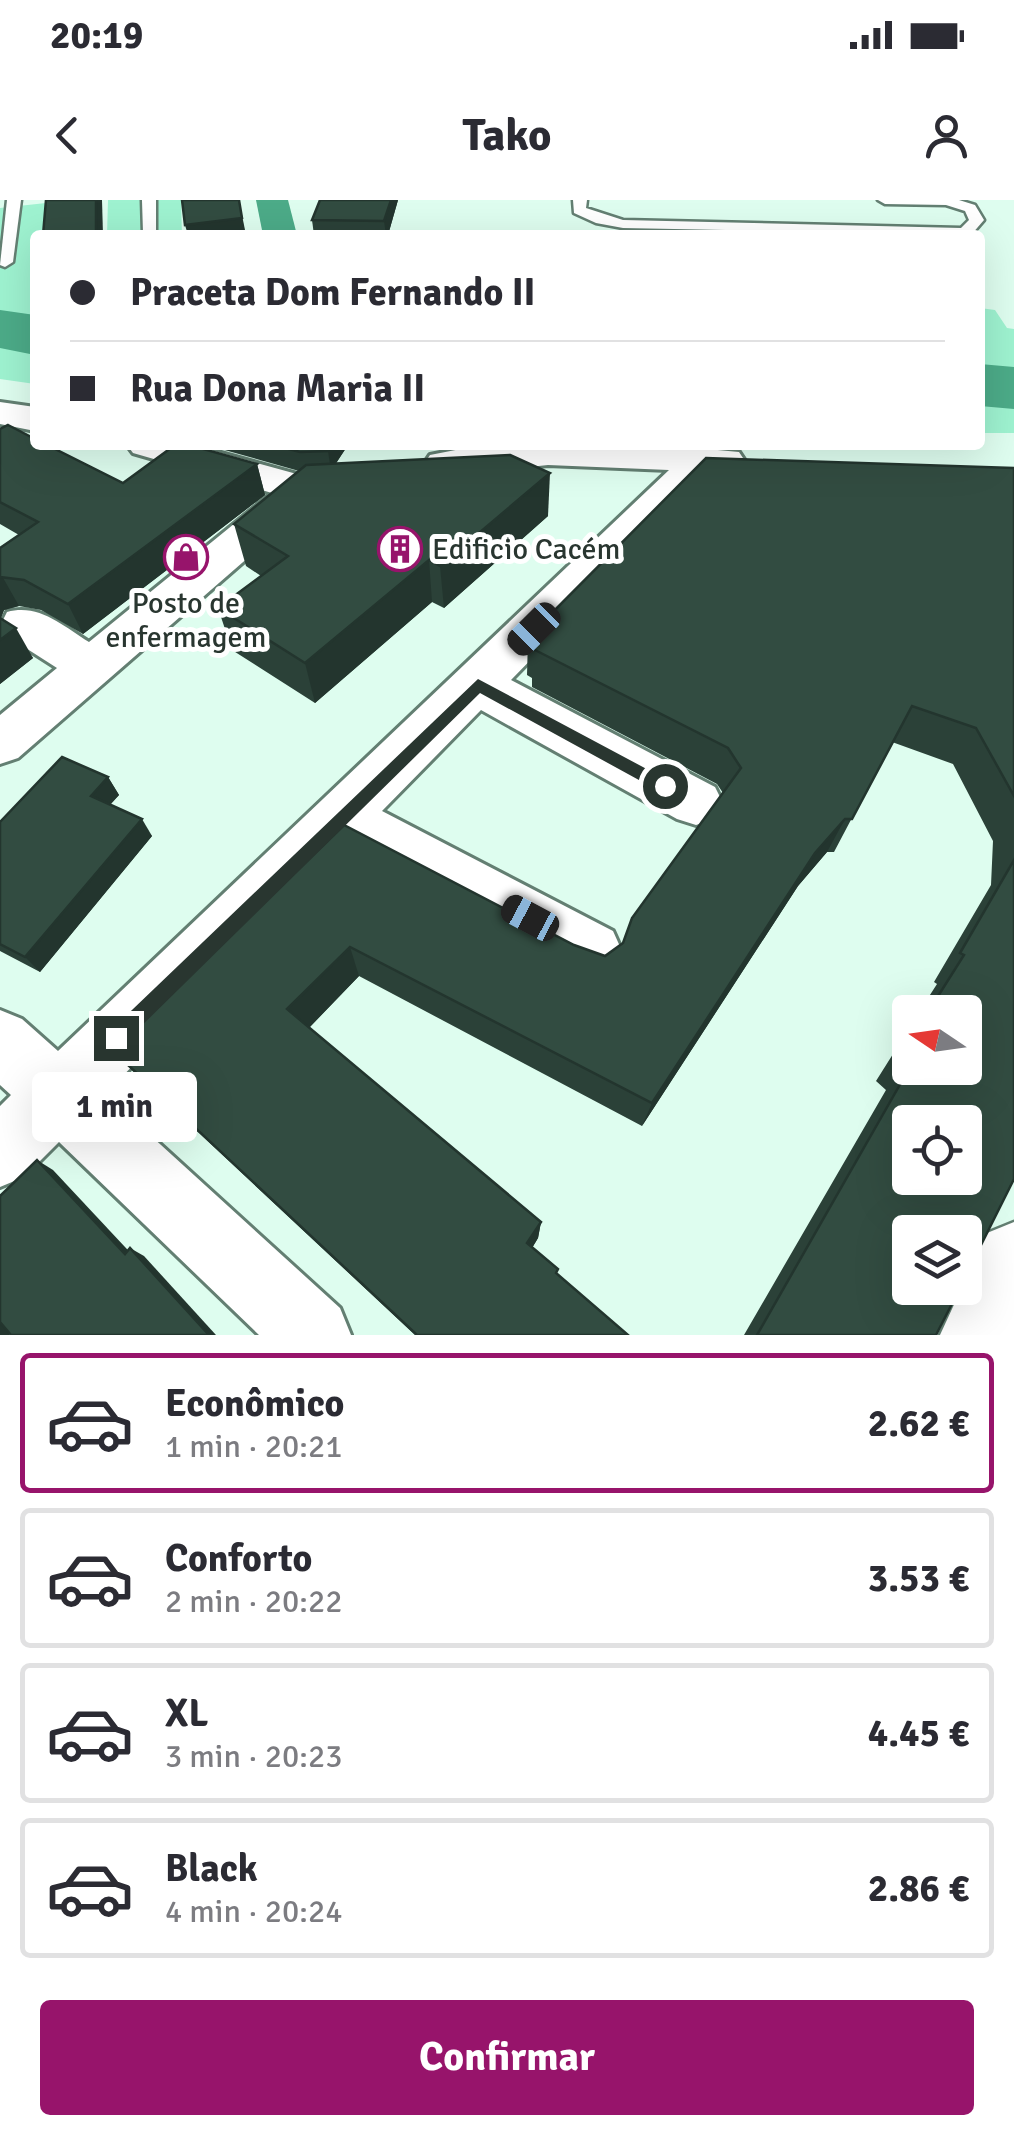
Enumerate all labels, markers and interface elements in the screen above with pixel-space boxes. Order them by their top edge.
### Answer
text: 20:19 [50,12,143,59]
icon: back [40,108,95,163]
text: Tako [462,108,552,163]
icon: person [919,108,974,163]
text: Praceta Dom Fernando II [130,269,536,316]
text: Rua Dona Maria II [130,365,425,412]
building icon: Edificio Cacém [377,526,423,572]
place label: Edificio Cacém [432,531,621,568]
shop icon: Posto de enfermagem [163,534,209,580]
place label: Posto de enfermagem [106,585,266,656]
car [502,597,566,661]
route start [643,764,688,809]
car [496,891,564,945]
north arrow [892,995,982,1085]
map controls [892,995,982,1305]
route end [94,1016,139,1061]
callout: 1 min [34,1073,198,1143]
text: 1 min [76,1087,153,1126]
button: locate [892,1105,982,1195]
button: layers [892,1215,982,1305]
icon: car [45,1378,135,1468]
text: Econômico [165,1380,344,1427]
text: 2.62 € [868,1400,969,1447]
text: 1 min · 20:21 [165,1427,343,1466]
icon: car [45,1533,135,1623]
text: Conforto [165,1535,312,1582]
text: 3.53 € [868,1555,969,1602]
text: 2 min · 20:22 [165,1582,343,1621]
icon: car [45,1688,135,1778]
text: XL [165,1690,208,1737]
text: 4.45 € [868,1710,969,1757]
text: 3 min · 20:23 [165,1737,343,1776]
icon: car [45,1843,135,1933]
text: Black [165,1845,258,1892]
text: 2.86 € [868,1865,969,1912]
text: 4 min · 20:24 [165,1892,343,1931]
button: Confirmar [40,2000,974,2115]

